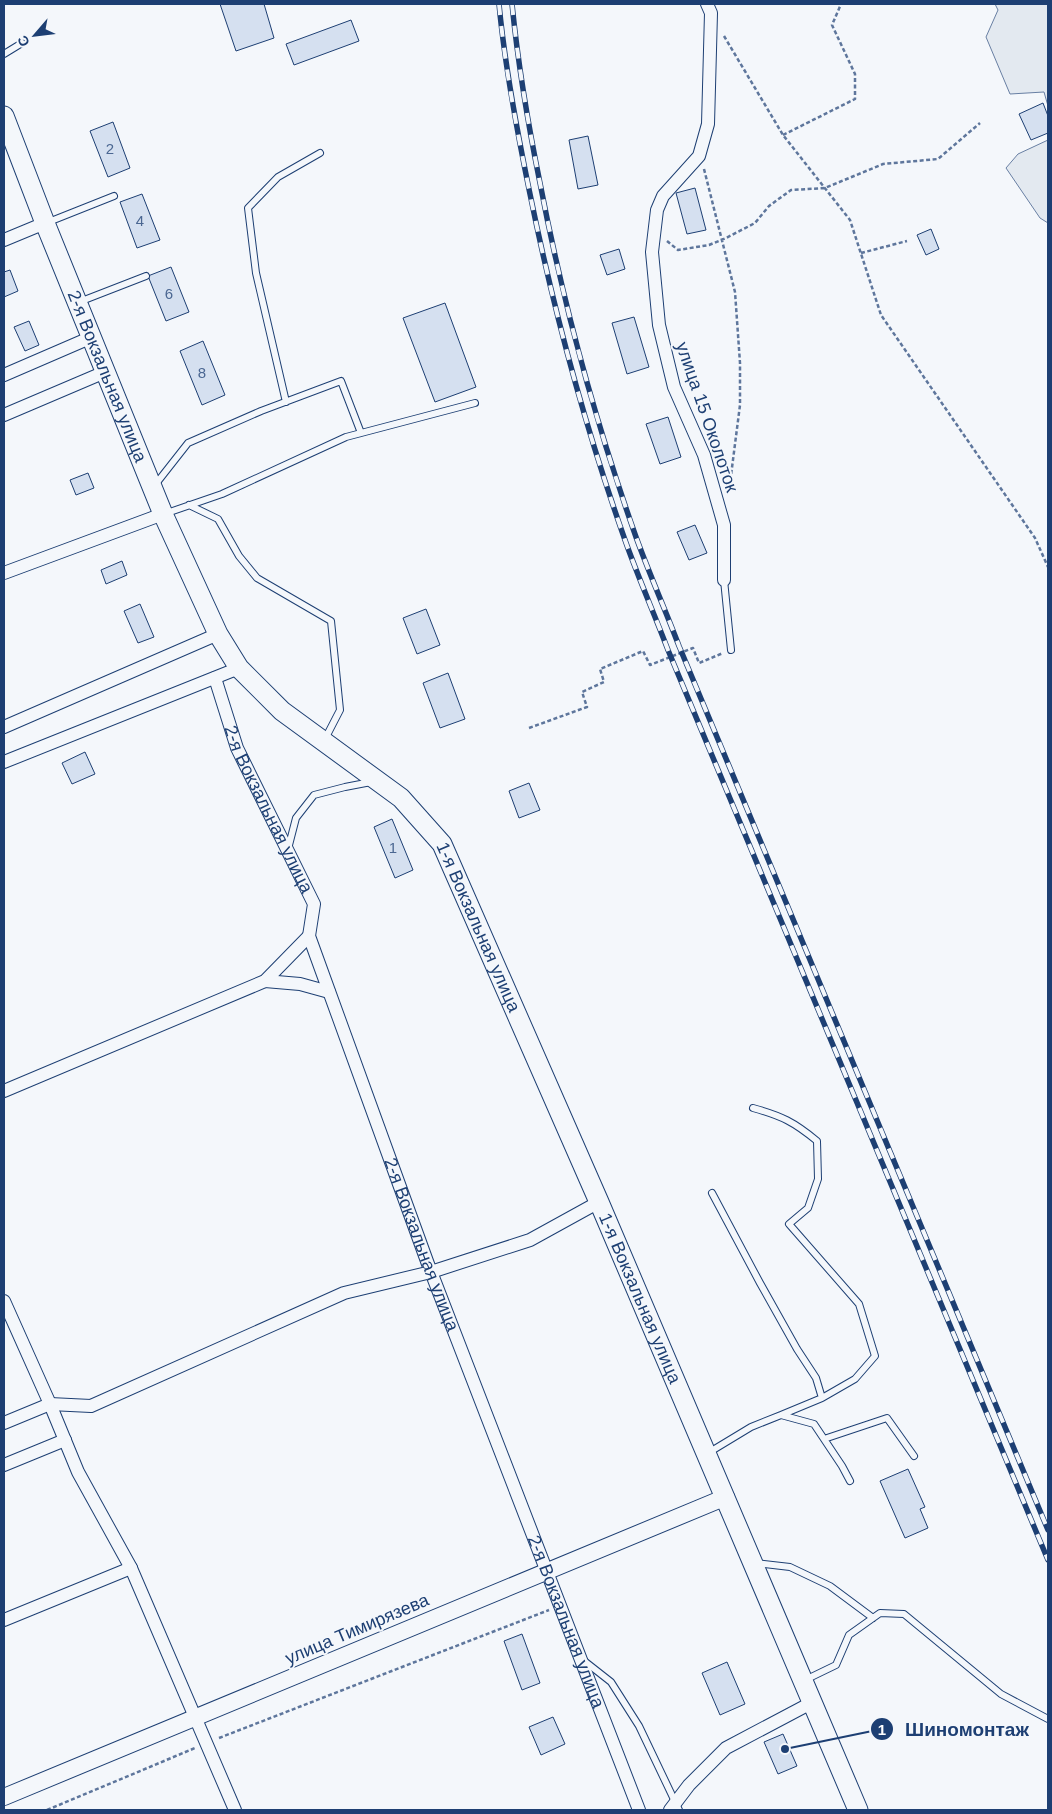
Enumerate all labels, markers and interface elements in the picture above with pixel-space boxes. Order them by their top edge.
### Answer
north arrow [10,10,60,60]
text: С [14,33,33,49]
house number: 2 [106,140,114,157]
house number: 4 [136,212,144,229]
house number: 6 [165,285,173,302]
street label: 2-я Вокзальная улица [63,288,151,466]
street label: улица 15 Околоток [672,339,742,495]
house number: 8 [198,364,206,381]
street label: 2-я Вокзальная улица [221,723,317,897]
house number: 1 [389,839,397,856]
street label: 1-я Вокзальная улица [432,839,525,1016]
street label: 2-я Вокзальная улица [380,1155,463,1335]
street label: 1-я Вокзальная улица [595,1210,686,1387]
street label: 2-я Вокзальная улица [524,1532,609,1712]
street label: улица Тимирязева [282,1589,433,1668]
callout: Шиномонтаж [870,1712,1038,1746]
text: Шиномонтаж [905,1719,1029,1740]
text: 1 [878,1721,886,1738]

